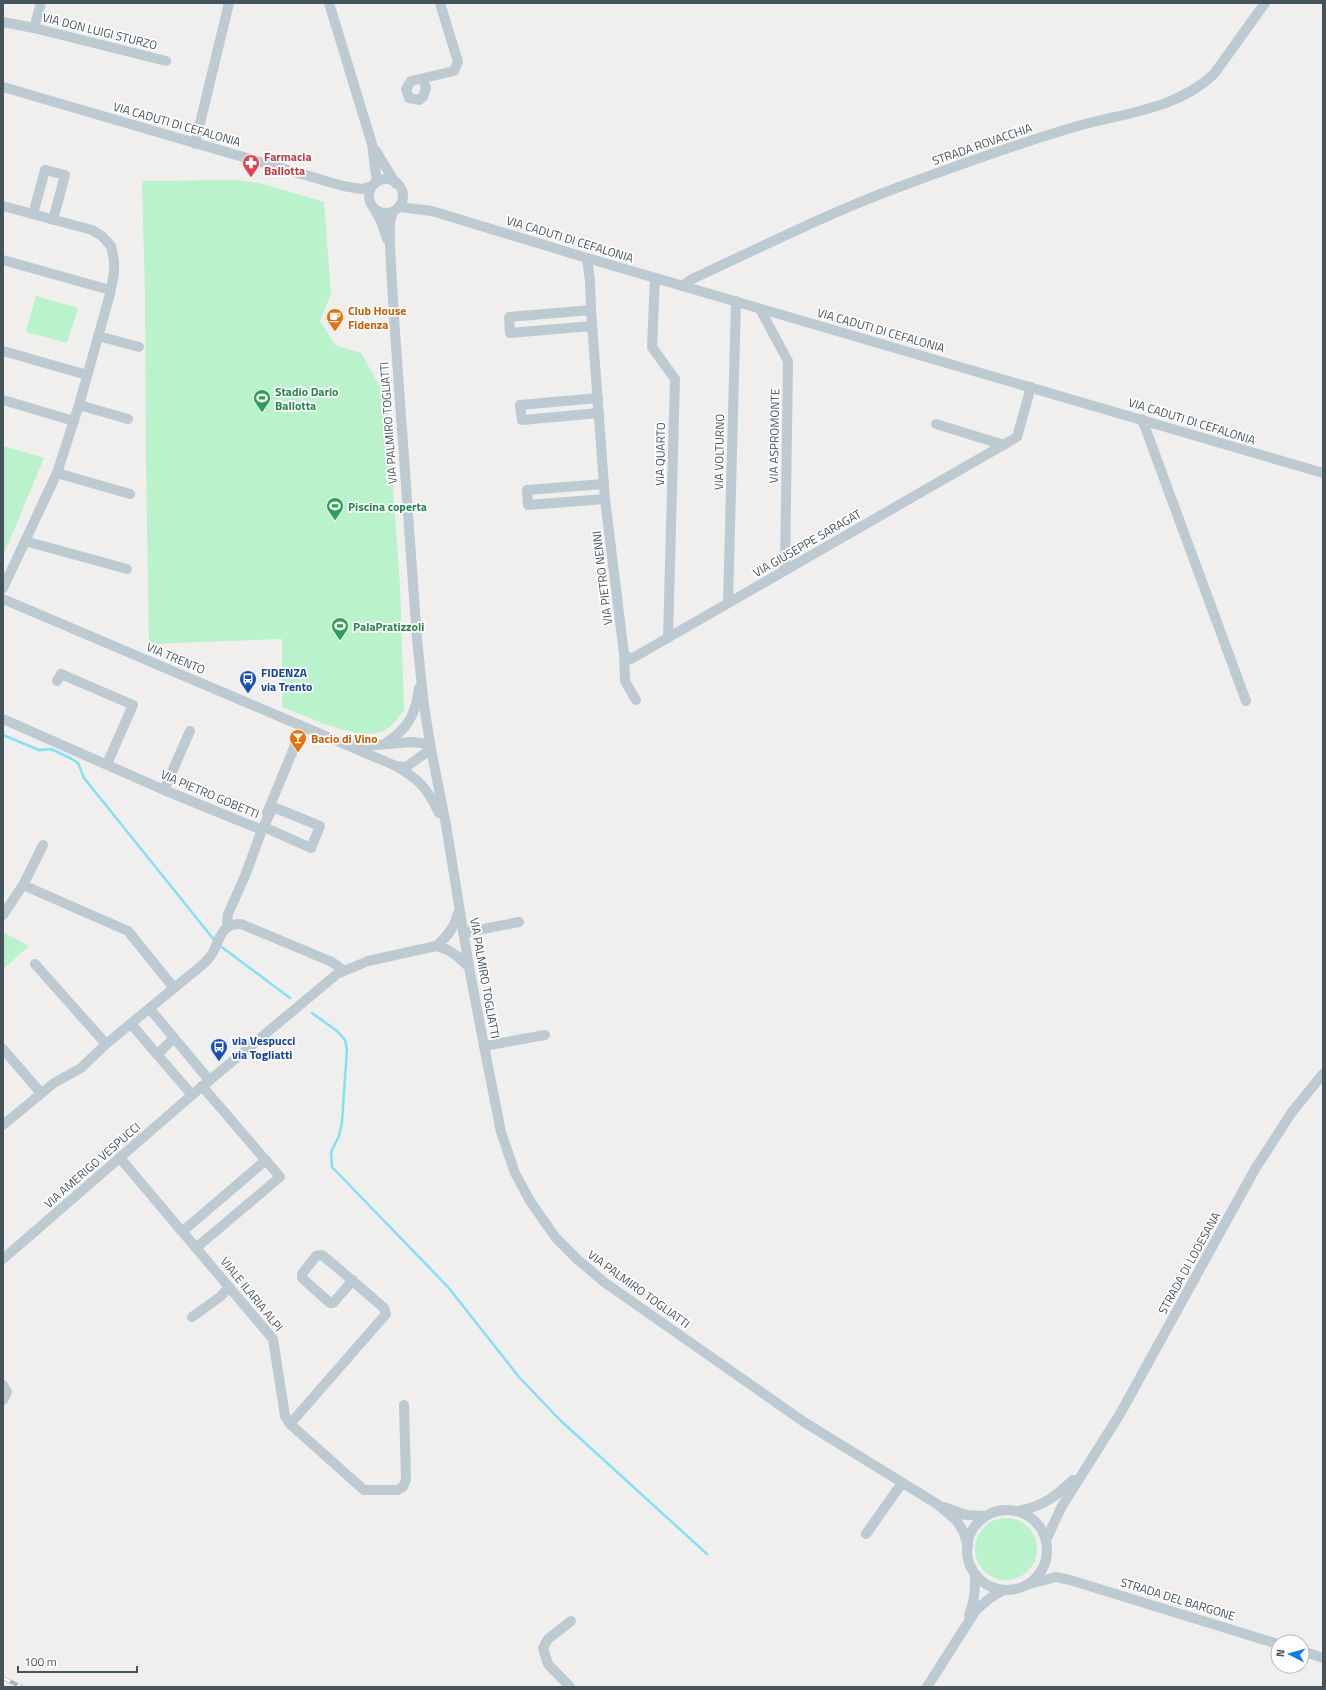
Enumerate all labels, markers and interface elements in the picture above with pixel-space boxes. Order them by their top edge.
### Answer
street label: VIA DON LUIGI STURZO [41,8,159,54]
street label: VIA CADUTI DI CEFALONIA [111,97,243,151]
street label: STRADA ROVACCHIA [929,118,1035,170]
place label: Farmacia Ballotta [264,147,312,180]
pharmacy icon: Farmacia Ballotta [241,153,261,178]
street label: VIA CADUTI DI CEFALONIA [504,211,636,267]
place label: Club House Fidenza [348,301,406,334]
street label: VIA CADUTI DI CEFALONIA [815,303,947,357]
cafe icon: Club House Fidenza [325,307,345,332]
street label: VIA PALMIRO TOGLIATTI [374,361,402,485]
place label: Stadio Dario Ballotta [275,382,338,415]
sports icon: Stadio Dario Ballotta [252,388,272,413]
street label: VIA ASPROMONTE [764,388,784,484]
street label: VIA CADUTI DI CEFALONIA [1126,393,1258,449]
street label: VIA VOLTURNO [709,413,729,490]
street label: VIA QUARTO [650,422,670,486]
sports icon: Piscina coperta [325,496,345,521]
place label: Piscina coperta [348,497,427,516]
street label: VIA GIUSEPPE SARAGAT [749,504,865,582]
street label: VIA PIETRO NENNI [587,530,617,626]
sports icon: PalaPratizzoli [330,616,350,641]
place label: PalaPratizzoli [353,617,424,636]
street label: VIA TRENTO [144,637,208,679]
place label: FIDENZA via Trento [261,663,313,696]
bus stop icon: FIDENZA via Trento [238,669,258,694]
bar icon: Bacio di Vino [288,728,308,753]
place label: Bacio di Vino [311,729,378,748]
street label: VIA PIETRO GOBETTI [158,765,262,823]
street label: VIA PALMIRO TOGLIATTI [465,916,505,1040]
place label: via Vespucci via Togliatti [232,1031,295,1064]
bus stop icon: via Vespucci via Togliatti [209,1037,229,1062]
street label: VIA AMERIGO VESPUCCI [39,1118,145,1212]
street label: STRADA DI LODESANA [1153,1208,1225,1318]
street label: VIA PALMIRO TOGLIATTI [584,1245,694,1333]
street label: VIALE ILARIA ALPI [216,1253,288,1335]
street label: STRADA DEL BARGONE [1118,1572,1238,1626]
north arrow [1270,1634,1310,1674]
scale bar [18,1648,137,1674]
text: N [1272,1648,1288,1658]
text: 100 m [24,1652,57,1671]

